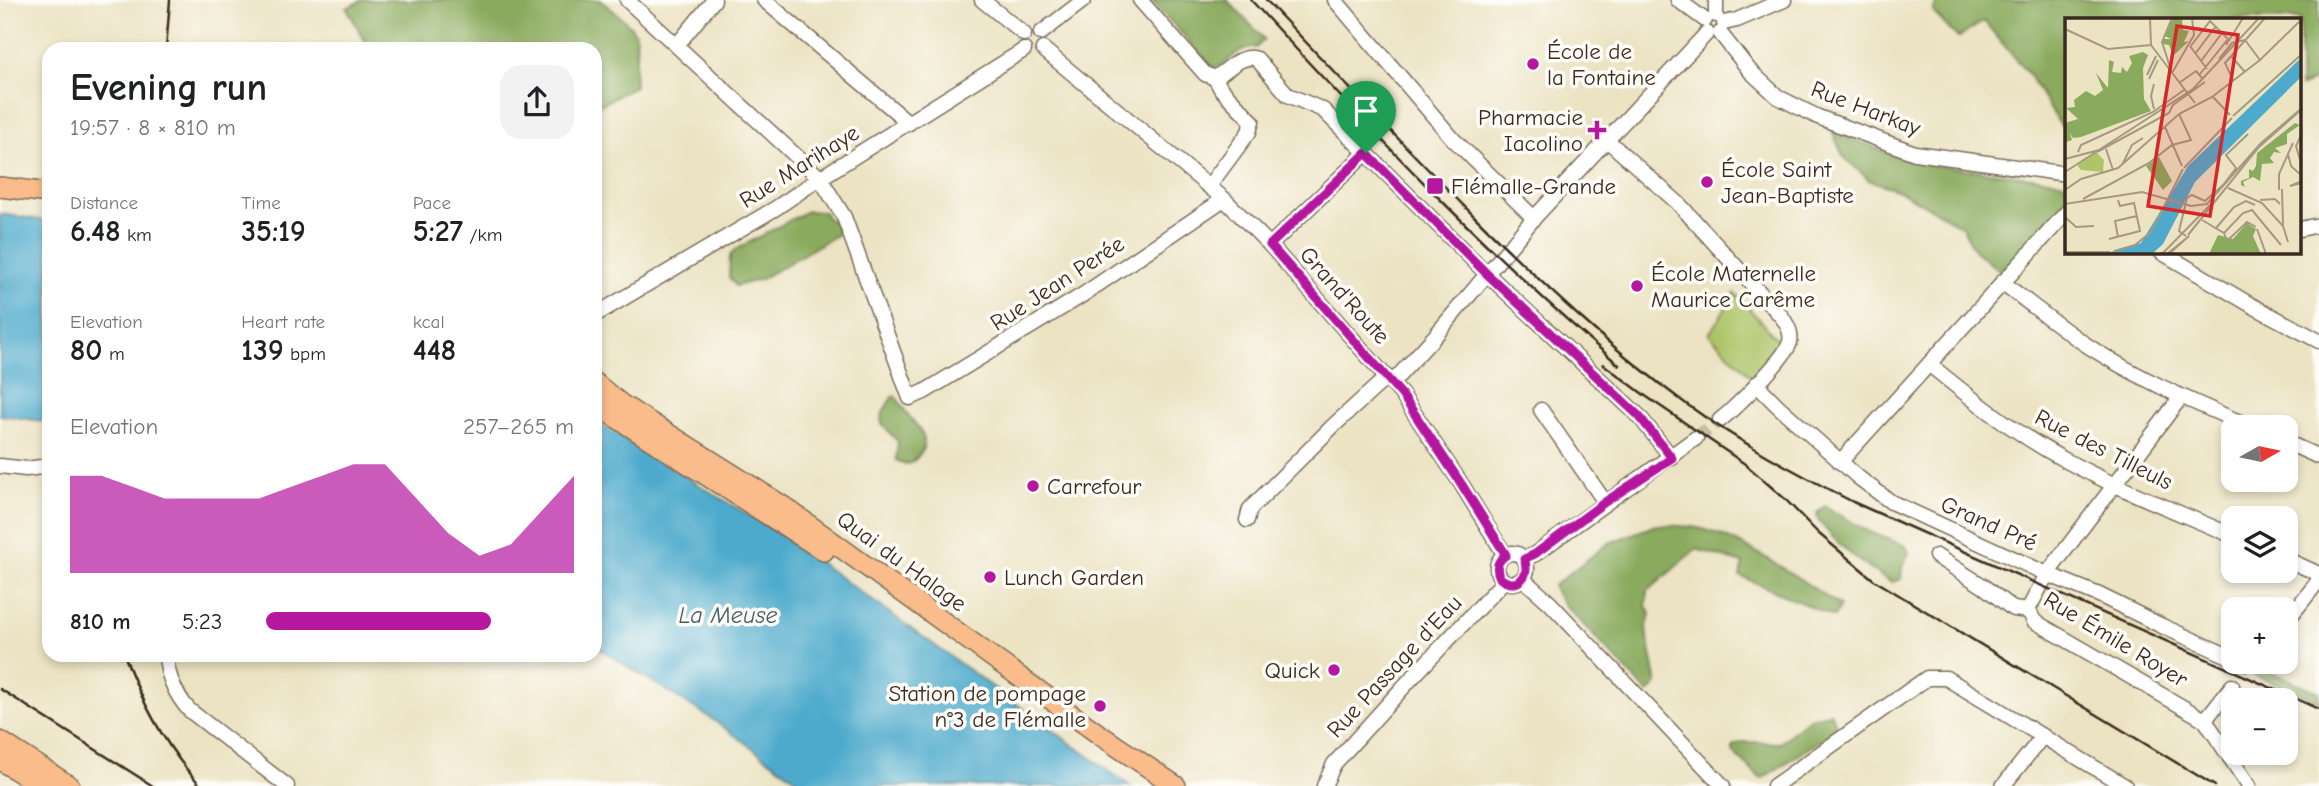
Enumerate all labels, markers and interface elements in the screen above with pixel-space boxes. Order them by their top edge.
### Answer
inset map [2065,18,2302,254]
place label: École de la Fontaine [1547,38,1656,91]
marker: École de la Fontaine [1525,56,1541,72]
button: share [500,65,574,139]
text: Evening run [70,66,267,110]
street label: Rue Harkay [1807,75,1925,142]
pin [1336,81,1396,153]
icon: arrive [1347,92,1385,130]
place label: Pharmacie Iacolino [1478,104,1583,157]
text: 19:57 · 8 × 810 m [70,114,236,141]
street label: Rue Marihaye [735,119,864,214]
marker: Pharmacie Iacolino [1589,122,1605,138]
place label: École Saint Jean-Baptiste [1721,156,1854,209]
place label: Flémalle-Grande [1451,173,1616,200]
marker: École Saint Jean-Baptiste [1699,174,1715,190]
marker: Flémalle-Grande [1425,176,1445,196]
text: Distance [70,192,138,214]
text: Time [241,192,281,214]
text: Pace [413,192,451,214]
text: 6.48 [70,214,121,249]
text: 35:19 [241,214,306,249]
text: 5:27 [413,214,463,249]
text: km [121,224,152,246]
text: /km [463,224,502,246]
street label: Rue Jean Perée [985,230,1129,337]
street label: Grand'Route [1294,241,1395,349]
place label: École Maternelle Maurice Carême [1651,260,1816,313]
marker: École Maternelle Maurice Carême [1629,278,1645,294]
text: Elevation [70,311,143,333]
text: Heart rate [241,311,325,333]
text: kcal [413,311,445,333]
text: 80 [70,333,103,368]
text: 139 [241,333,284,368]
text: 448 [413,333,456,368]
text: m [103,343,125,365]
text: bpm [284,343,326,365]
street label: Rue des Tilleuls [2030,403,2177,496]
text: Elevation [70,413,158,440]
text: 257–265 m [463,413,574,440]
north arrow [2221,415,2298,492]
map controls [2221,415,2298,765]
place label: Carrefour [1047,473,1142,500]
marker: Carrefour [1025,478,1041,494]
street label: Grand Pré [1937,490,2041,557]
street label: Quai du Halage [832,505,972,617]
button: layers [2221,506,2298,583]
place label: Lunch Garden [1004,564,1144,591]
marker: Lunch Garden [982,569,998,585]
street label: Rue Émile Royer [2039,586,2193,693]
street label: Rue Passage d'Eau [1321,589,1467,743]
button: + [2221,597,2298,674]
water label: La Meuse [678,601,778,629]
text: 810 m [70,608,130,635]
text: 5:23 [182,608,222,635]
place label: Quick [1265,657,1320,684]
marker: Quick [1326,662,1342,678]
place label: Station de pompage n°3 de Flémalle [889,680,1086,733]
button: − [2221,688,2298,765]
marker: Station de pompage n°3 de Flémalle [1092,698,1108,714]

